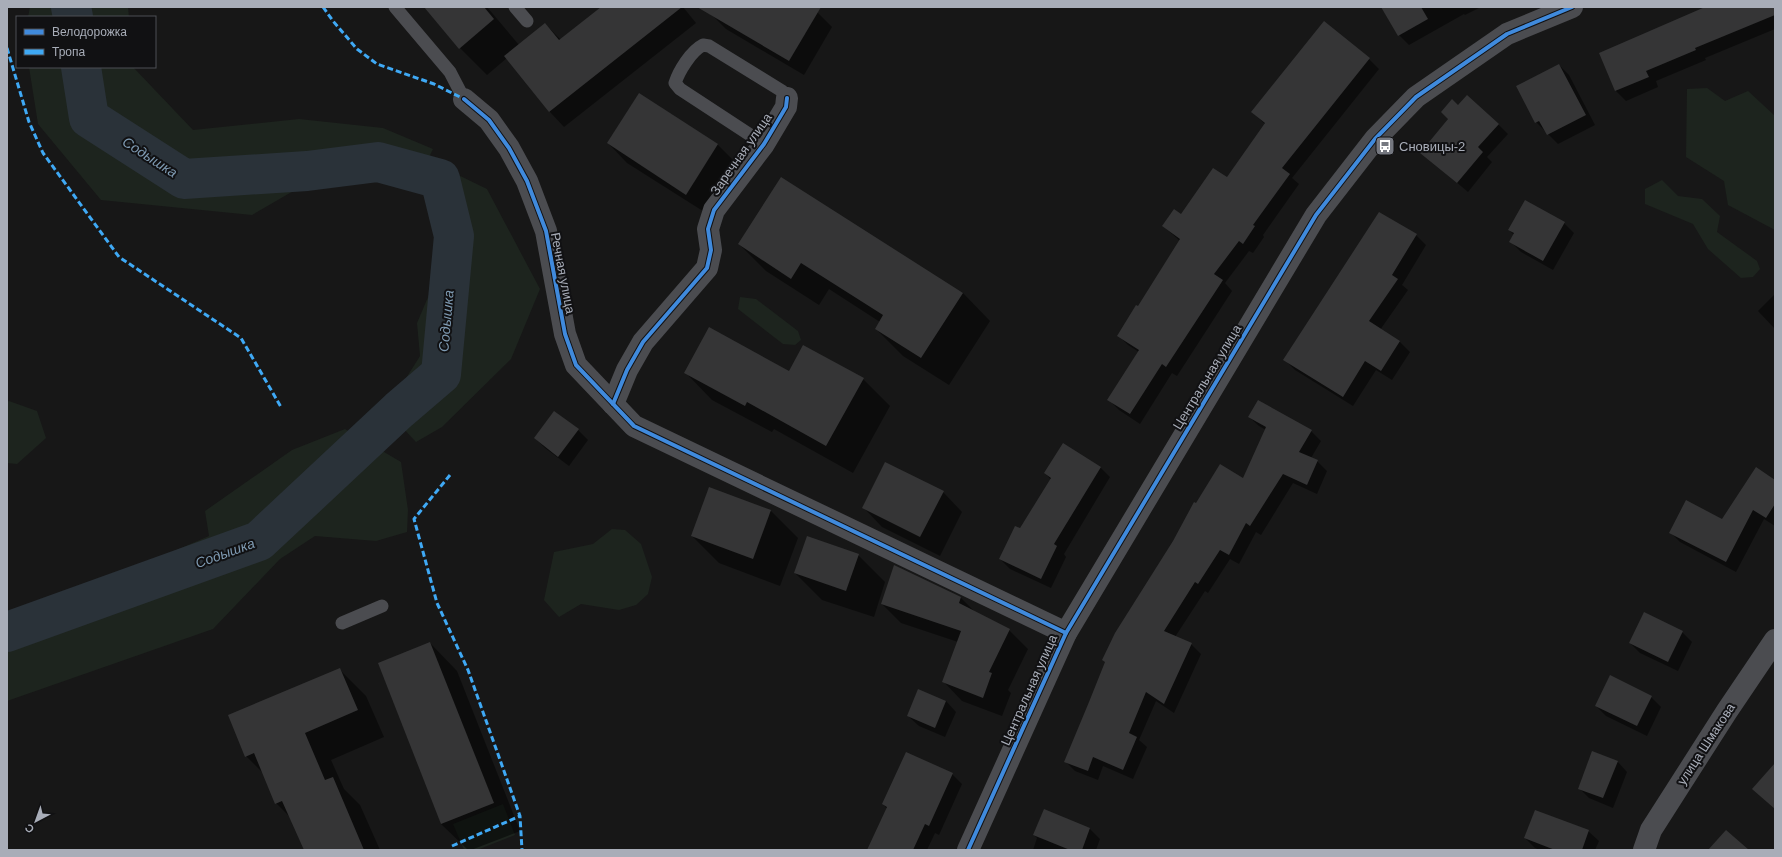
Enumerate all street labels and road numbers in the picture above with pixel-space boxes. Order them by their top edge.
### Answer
street label: Заречная улица [707,109,775,198]
street label: Речная улица [548,231,578,316]
street label: Центральная улица [1170,321,1245,432]
street label: Центральная улица [998,632,1060,748]
street label: улица Шмакова [1674,700,1738,788]

